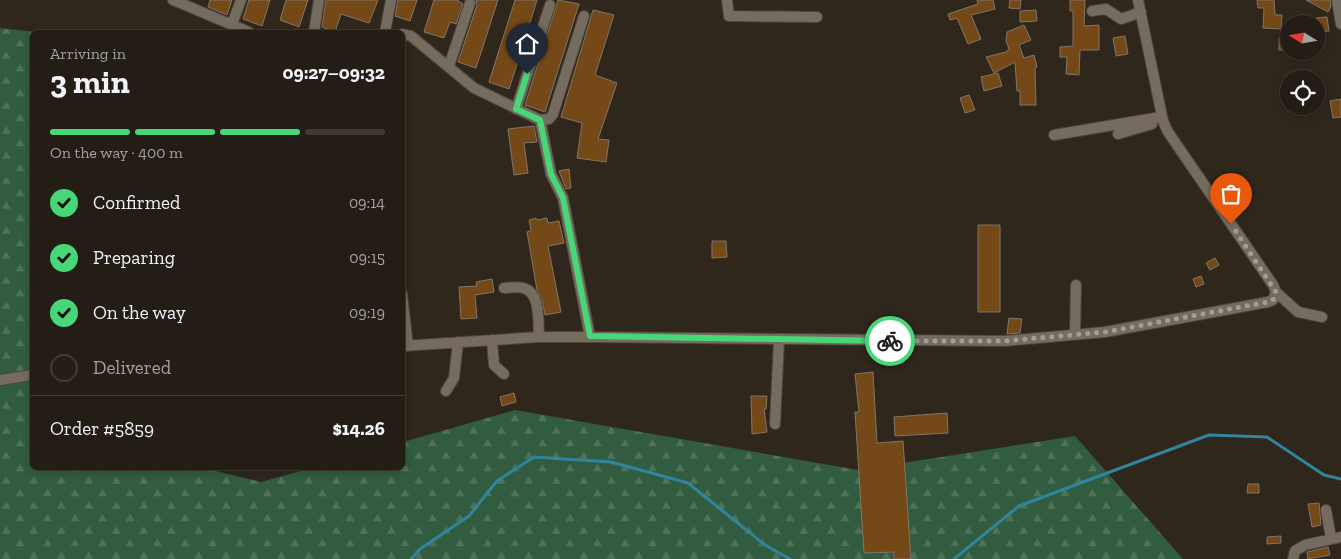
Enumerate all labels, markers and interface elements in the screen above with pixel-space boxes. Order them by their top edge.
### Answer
north arrow [1280,15,1325,60]
map controls [1280,15,1325,115]
pin [506,23,548,74]
icon: home [513,30,541,58]
text: Arriving in [50,44,126,63]
text: 09:27–09:32 [283,61,385,84]
text: 3 min [50,63,130,101]
button: locate [1280,70,1325,115]
text: On the way · 400 m [50,143,183,162]
pin [1210,173,1252,224]
icon: bag [1217,180,1245,208]
icon: check [50,189,78,217]
text: Confirmed [93,191,180,214]
text: 09:14 [349,193,385,212]
icon: check [50,244,78,272]
text: Preparing [93,246,175,269]
text: 09:15 [349,248,385,267]
icon: check [50,299,78,327]
text: On the way [93,301,186,324]
text: 09:19 [349,303,385,322]
courier [865,316,915,366]
icon: bike [876,327,904,355]
text: Delivered [93,356,171,379]
text: Order #5859 [50,417,154,440]
text: $14.26 [332,417,385,440]

